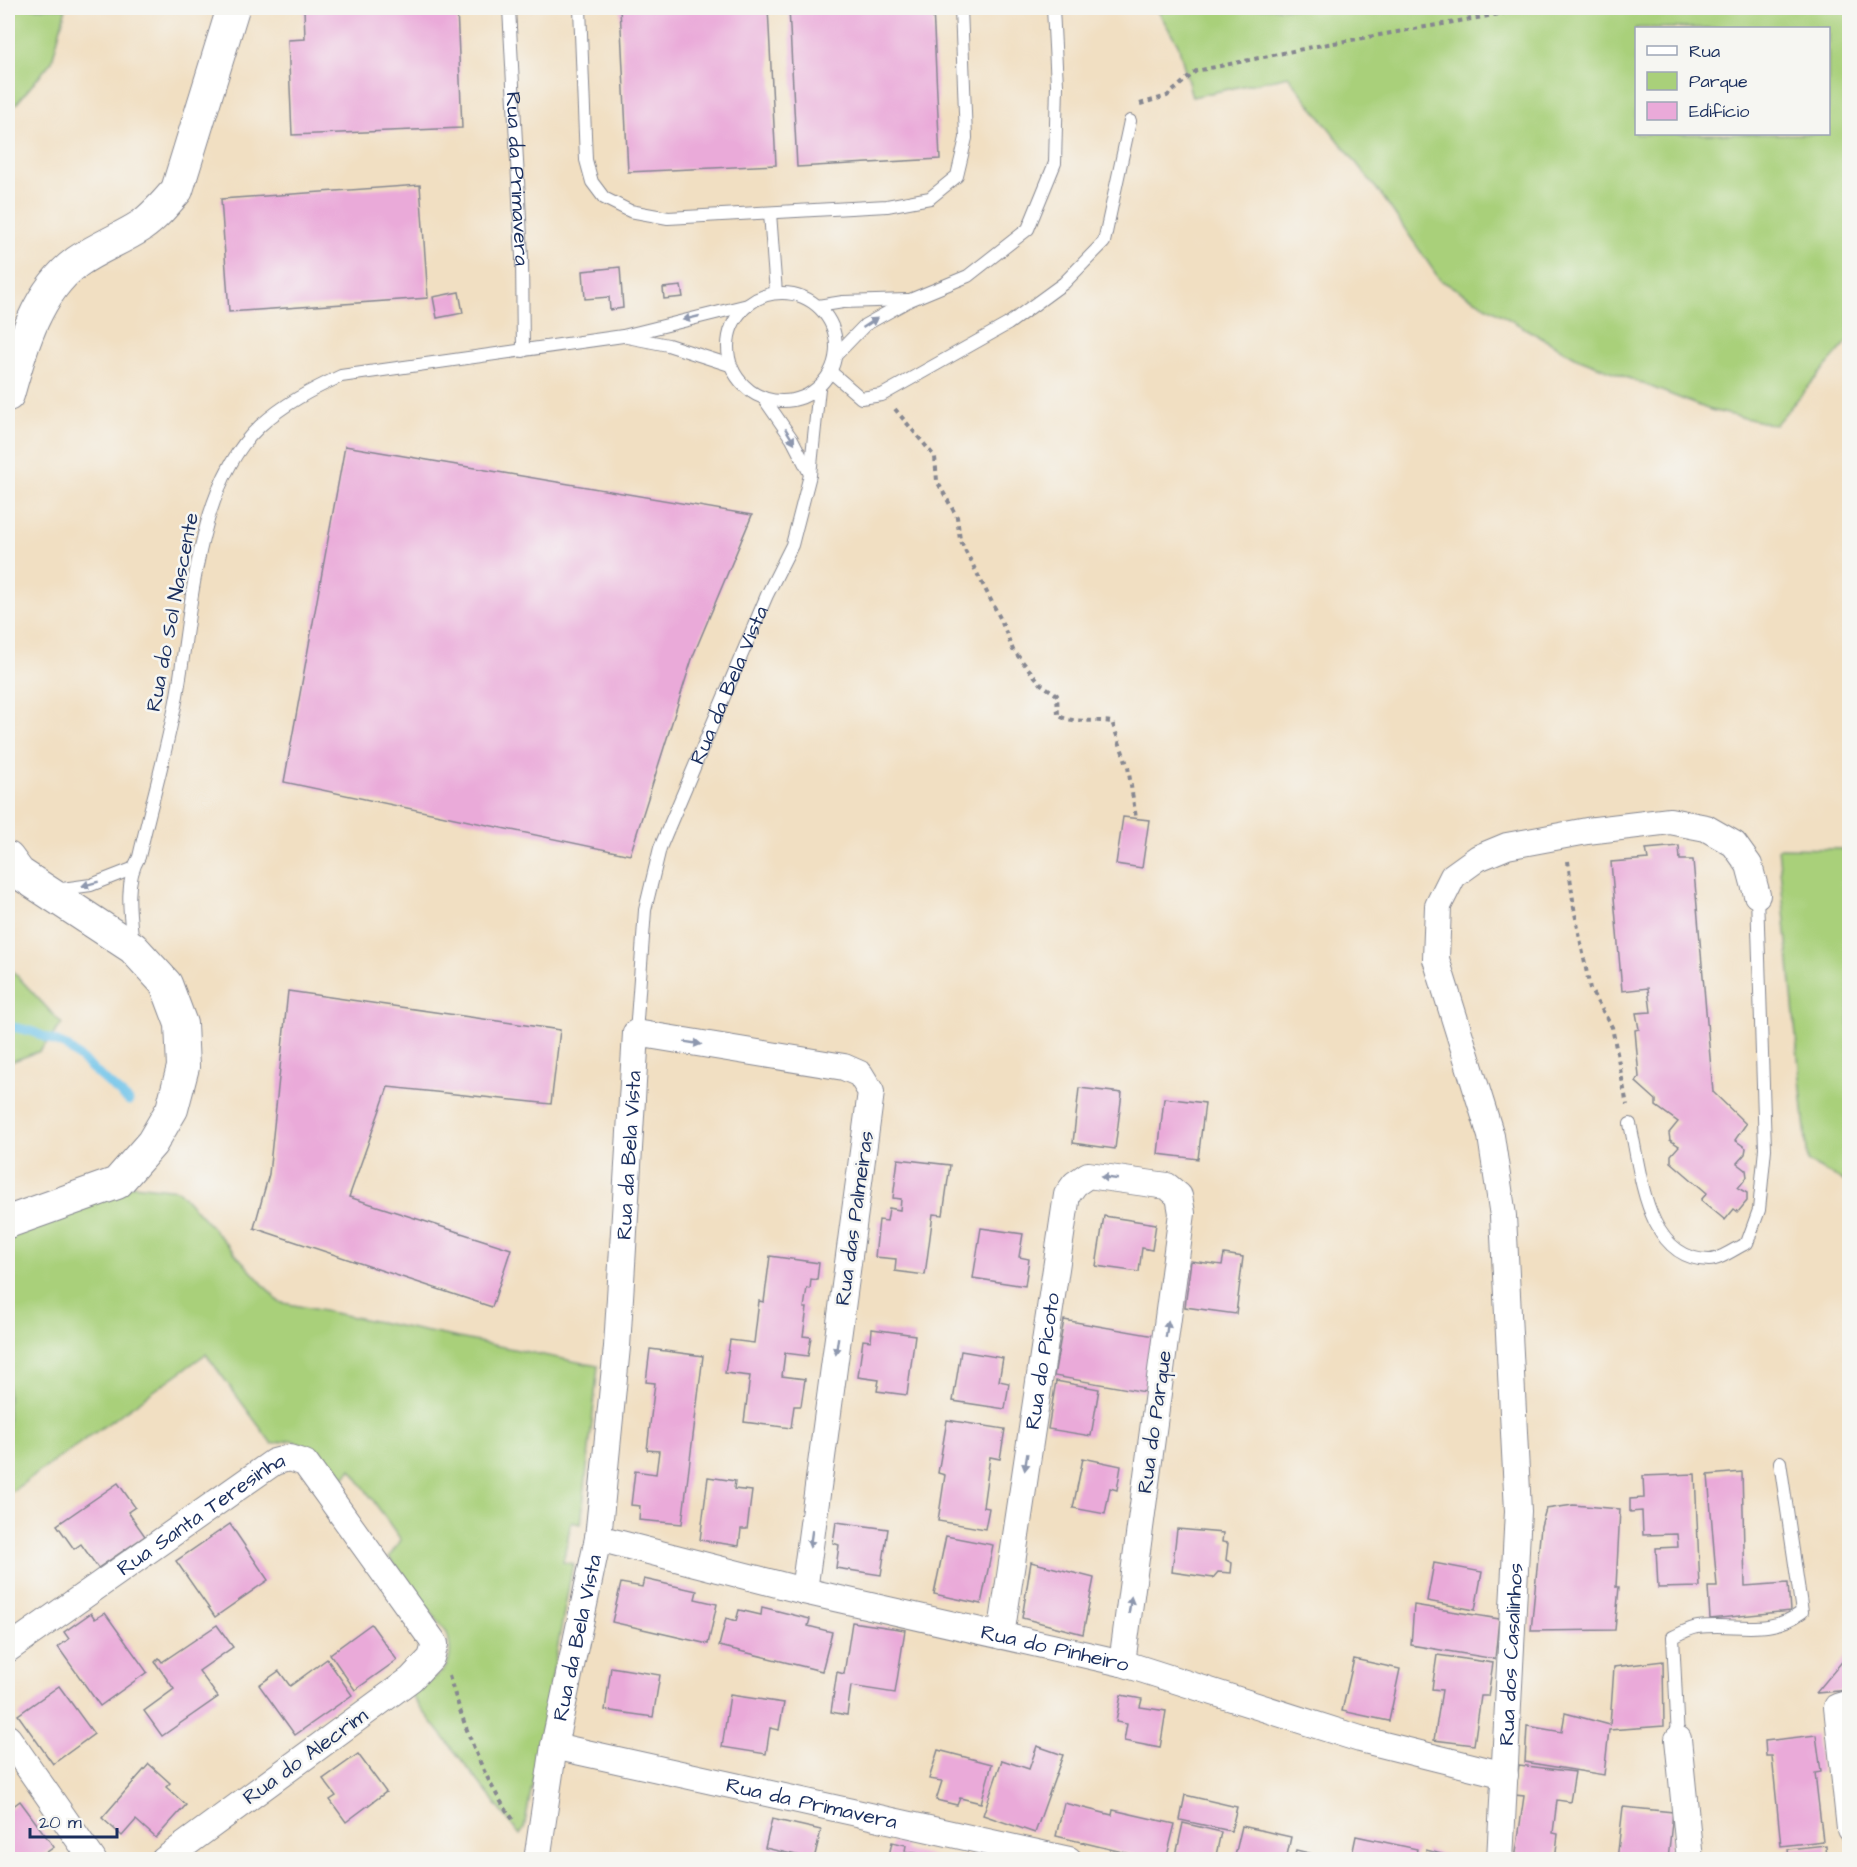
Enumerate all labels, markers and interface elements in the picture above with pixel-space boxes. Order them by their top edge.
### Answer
legend [1635,27,1830,135]
text: Rua [1689,39,1720,64]
text: Parque [1689,69,1748,94]
street label: Rua da Primavera [498,91,536,266]
text: Edifício [1689,99,1749,124]
one-way arrow [681,314,700,323]
one-way arrow [862,318,879,329]
one-way arrow [784,428,795,444]
street label: Rua do Sol Nascente [139,510,206,714]
street label: Rua da Bela Vista [683,601,776,769]
one-way arrow [81,879,100,889]
one-way arrow [684,1038,703,1047]
street label: Rua da Bela Vista [610,1069,649,1241]
street label: Rua das Palmeiras [828,1129,881,1307]
one-way arrow [1099,1173,1118,1182]
street label: Rua do Picoto [1018,1291,1067,1431]
one-way arrow [1162,1319,1171,1338]
one-way arrow [832,1337,842,1356]
street label: Rua do Parque [1130,1349,1179,1495]
street label: Rua Santa Teresinha [111,1446,289,1583]
one-way arrow [1022,1453,1031,1472]
one-way arrow [807,1530,816,1549]
street label: Rua da Bela Vista [546,1552,609,1724]
street label: Rua dos Casalinhos [1492,1562,1530,1746]
one-way arrow [1125,1596,1135,1615]
street label: Rua do Pinheiro [978,1617,1133,1679]
street label: Rua do Alecrim [237,1701,374,1812]
street label: Rua da Primavera [723,1771,900,1837]
scale bar [30,1801,117,1839]
text: 20 m [39,1810,82,1835]

